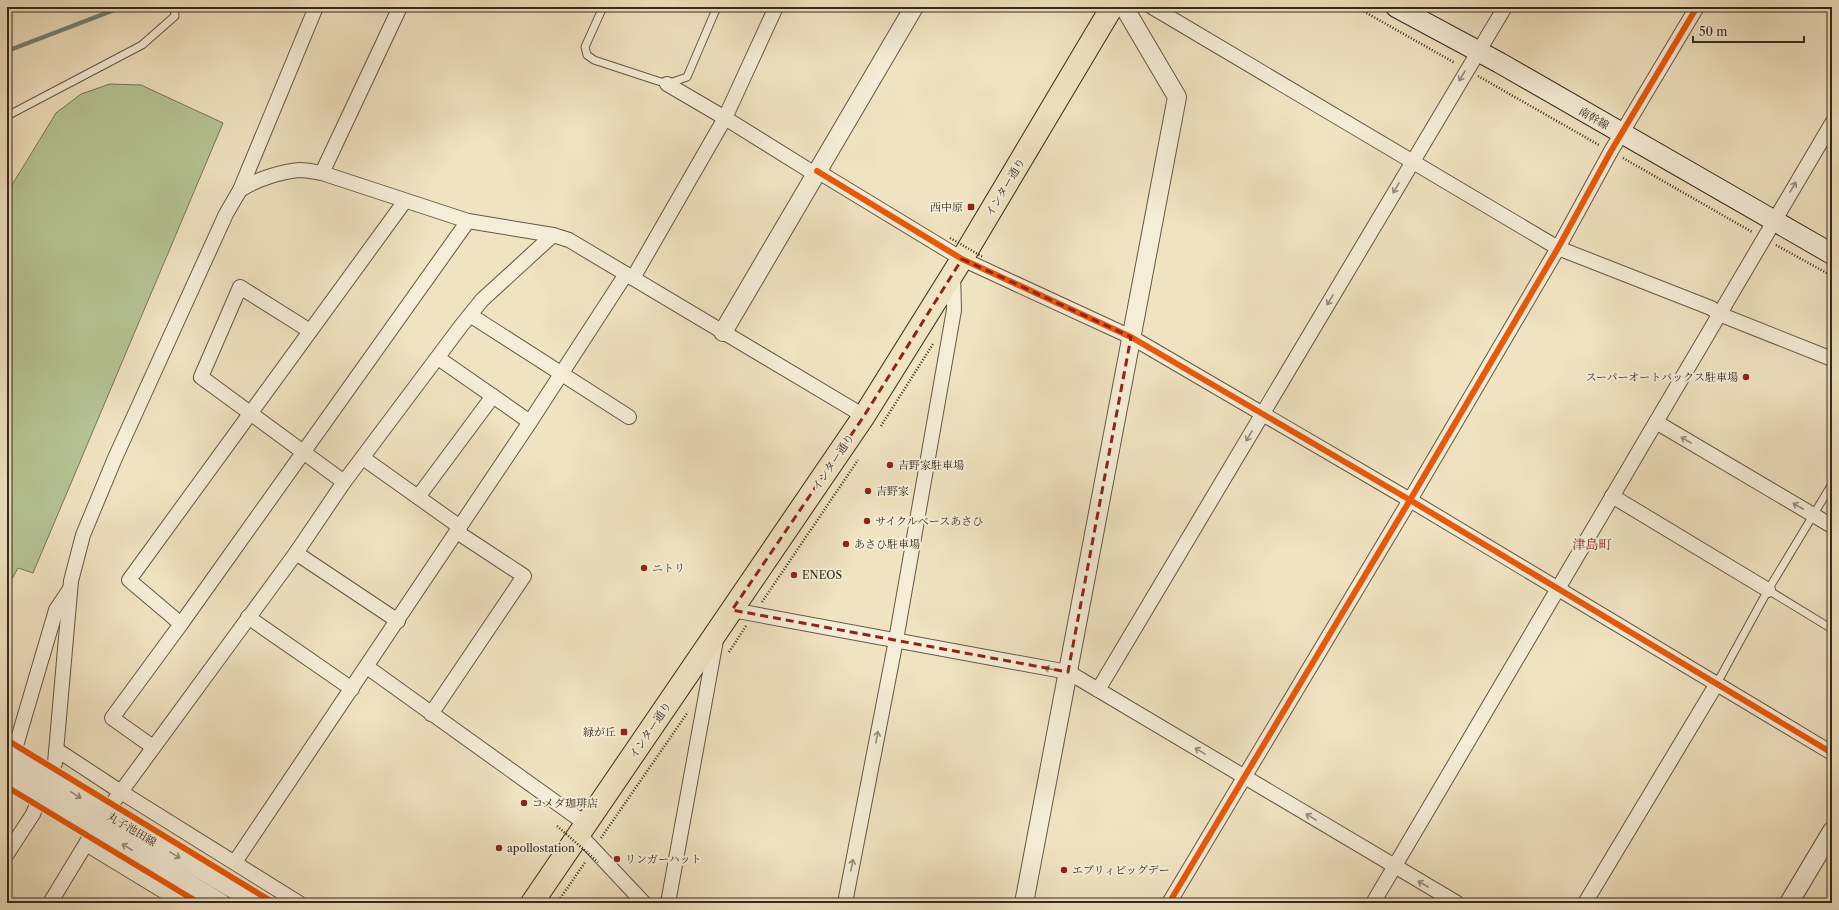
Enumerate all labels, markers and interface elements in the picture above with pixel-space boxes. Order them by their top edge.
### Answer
scale bar [1693,18,1804,44]
text: 50 m [1699,24,1728,39]
one-way arrow [1458,70,1466,82]
street label: 南幹線 [1576,104,1612,132]
street label: インター通り [982,155,1028,219]
one-way arrow [1790,181,1798,193]
one-way arrow [1391,182,1399,194]
place label: 西中原 [930,200,963,214]
marker: 西中原 [966,202,976,212]
one-way arrow [1325,294,1333,306]
place label: スーパーオートバックス駐車場 [1586,370,1738,384]
marker: スーパーオートバックス駐車場 [1741,372,1751,382]
one-way arrow [1245,430,1253,442]
street label: インター通り [809,431,857,493]
one-way arrow [1680,436,1692,444]
place label: 吉野家駐車場 [898,458,964,472]
marker: 吉野家駐車場 [885,460,895,470]
place label: 吉野家 [876,484,909,498]
marker: 吉野家 [863,486,873,496]
one-way arrow [1793,502,1804,510]
place label: サイクルベースあさひ [875,514,983,528]
marker: サイクルベースあさひ [862,516,872,526]
district label: 津島町 [1572,536,1612,552]
place label: あさひ駐車場 [854,537,920,551]
marker: あさひ駐車場 [841,539,851,549]
place label: ニトリ [652,561,685,575]
marker: ニトリ [639,563,649,573]
place label: ENEOS [802,568,842,582]
marker: ENEOS [789,570,799,580]
one-way arrow [1044,664,1057,672]
street label: インター通り [626,699,674,761]
place label: 緑が丘 [583,725,616,739]
marker: 緑が丘 [619,727,629,737]
one-way arrow [874,731,882,744]
one-way arrow [1194,746,1206,754]
one-way arrow [70,792,82,800]
place label: コメダ珈琲店 [532,796,598,810]
marker: コメダ珈琲店 [519,798,529,808]
street label: 丸子池田線 [105,809,159,849]
one-way arrow [1306,813,1318,821]
place label: apollostation [507,841,575,855]
one-way arrow [121,842,133,850]
marker: apollostation [494,843,504,853]
one-way arrow [169,851,181,859]
place label: リンガーハット [625,852,701,866]
marker: リンガーハット [612,854,622,864]
one-way arrow [849,859,857,872]
place label: エブリィビッグデー [1072,863,1170,877]
marker: エブリィビッグデー [1059,865,1069,875]
one-way arrow [1417,879,1429,887]

